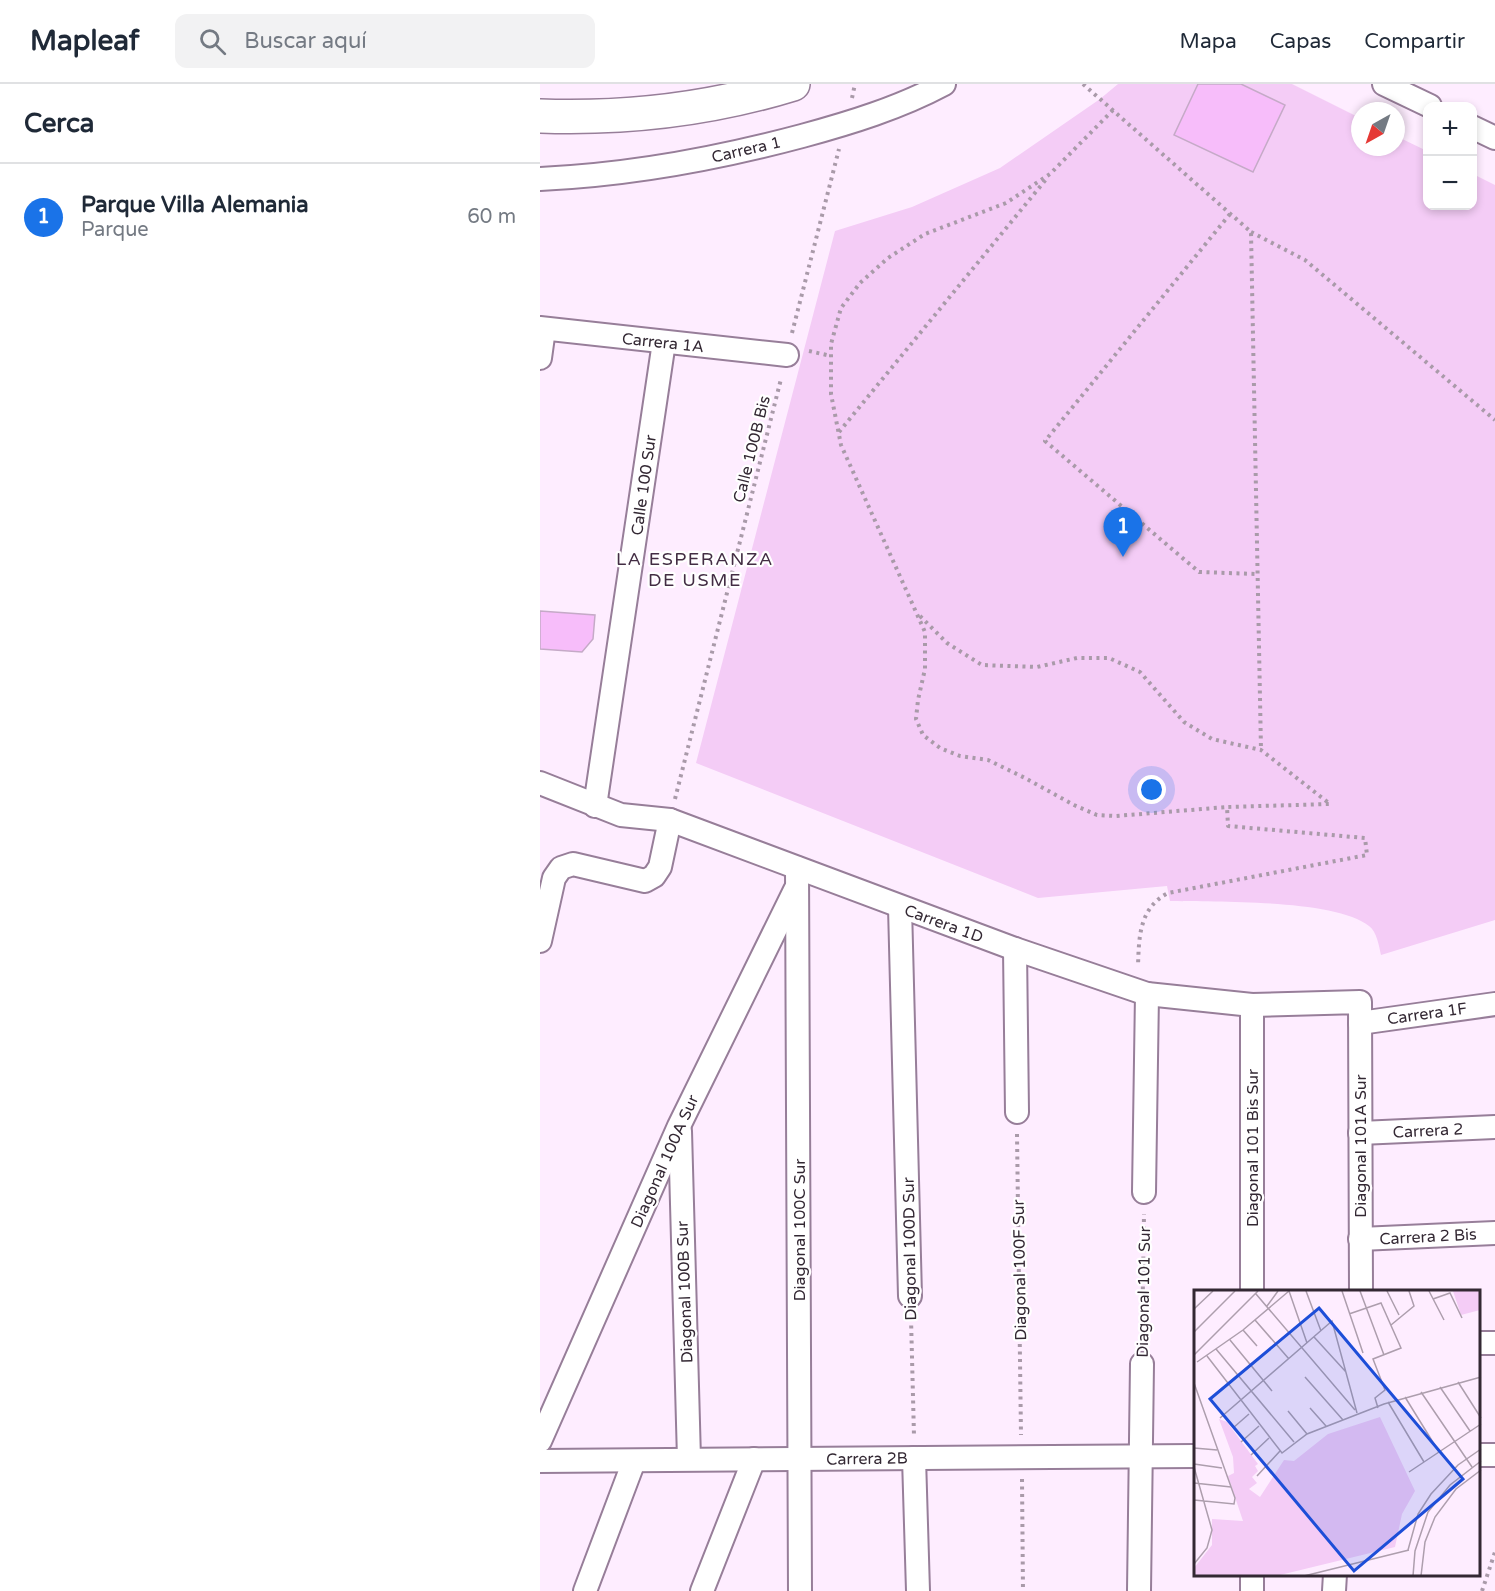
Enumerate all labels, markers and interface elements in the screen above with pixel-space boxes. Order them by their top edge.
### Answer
search box [175,14,595,68]
text: Mapleaf [30,24,139,58]
icon: search [196,25,229,58]
text: Buscar aquí [244,28,367,54]
text: Mapa [1180,29,1237,54]
text: Capas [1270,29,1331,54]
text: Compartir [1364,29,1465,54]
north arrow [1351,102,1405,156]
map controls [1423,102,1477,210]
button: + [1423,102,1477,156]
text: Cerca [24,108,94,139]
street label: Carrera 1 [710,132,783,168]
button: − [1423,156,1477,210]
text: Parque Villa Alemania [81,192,309,218]
text: 1 [37,205,50,229]
text: 60 m [467,205,516,229]
text: Parque [81,218,149,242]
street label: Carrera 1A [621,329,705,357]
street label: Calle 100B Bis [729,394,775,505]
street label: Calle 100 Sur [627,433,661,537]
pin: 1 [1104,508,1142,557]
district label: LA ESPERANZA DE USME [616,548,774,591]
your location [1137,775,1166,804]
street label: Carrera 1D [901,900,986,947]
street label: Carrera 1F [1386,998,1469,1029]
street label: Diagonal 101 Bis Sur [1243,1068,1263,1227]
street label: Diagonal 101A Sur [1351,1073,1371,1218]
street label: Diagonal 100A Sur [627,1091,704,1231]
street label: Carrera 2 [1392,1119,1464,1143]
street label: Diagonal 100C Sur [790,1158,810,1301]
street label: Diagonal 100D Sur [899,1176,921,1321]
street label: Diagonal 100F Sur [1009,1198,1031,1341]
street label: Diagonal 100B Sur [672,1220,697,1364]
street label: Carrera 2 Bis [1379,1224,1477,1250]
street label: Diagonal 101 Sur [1133,1225,1155,1358]
inset map [1194,1290,1480,1576]
street label: Carrera 2B [826,1448,908,1470]

